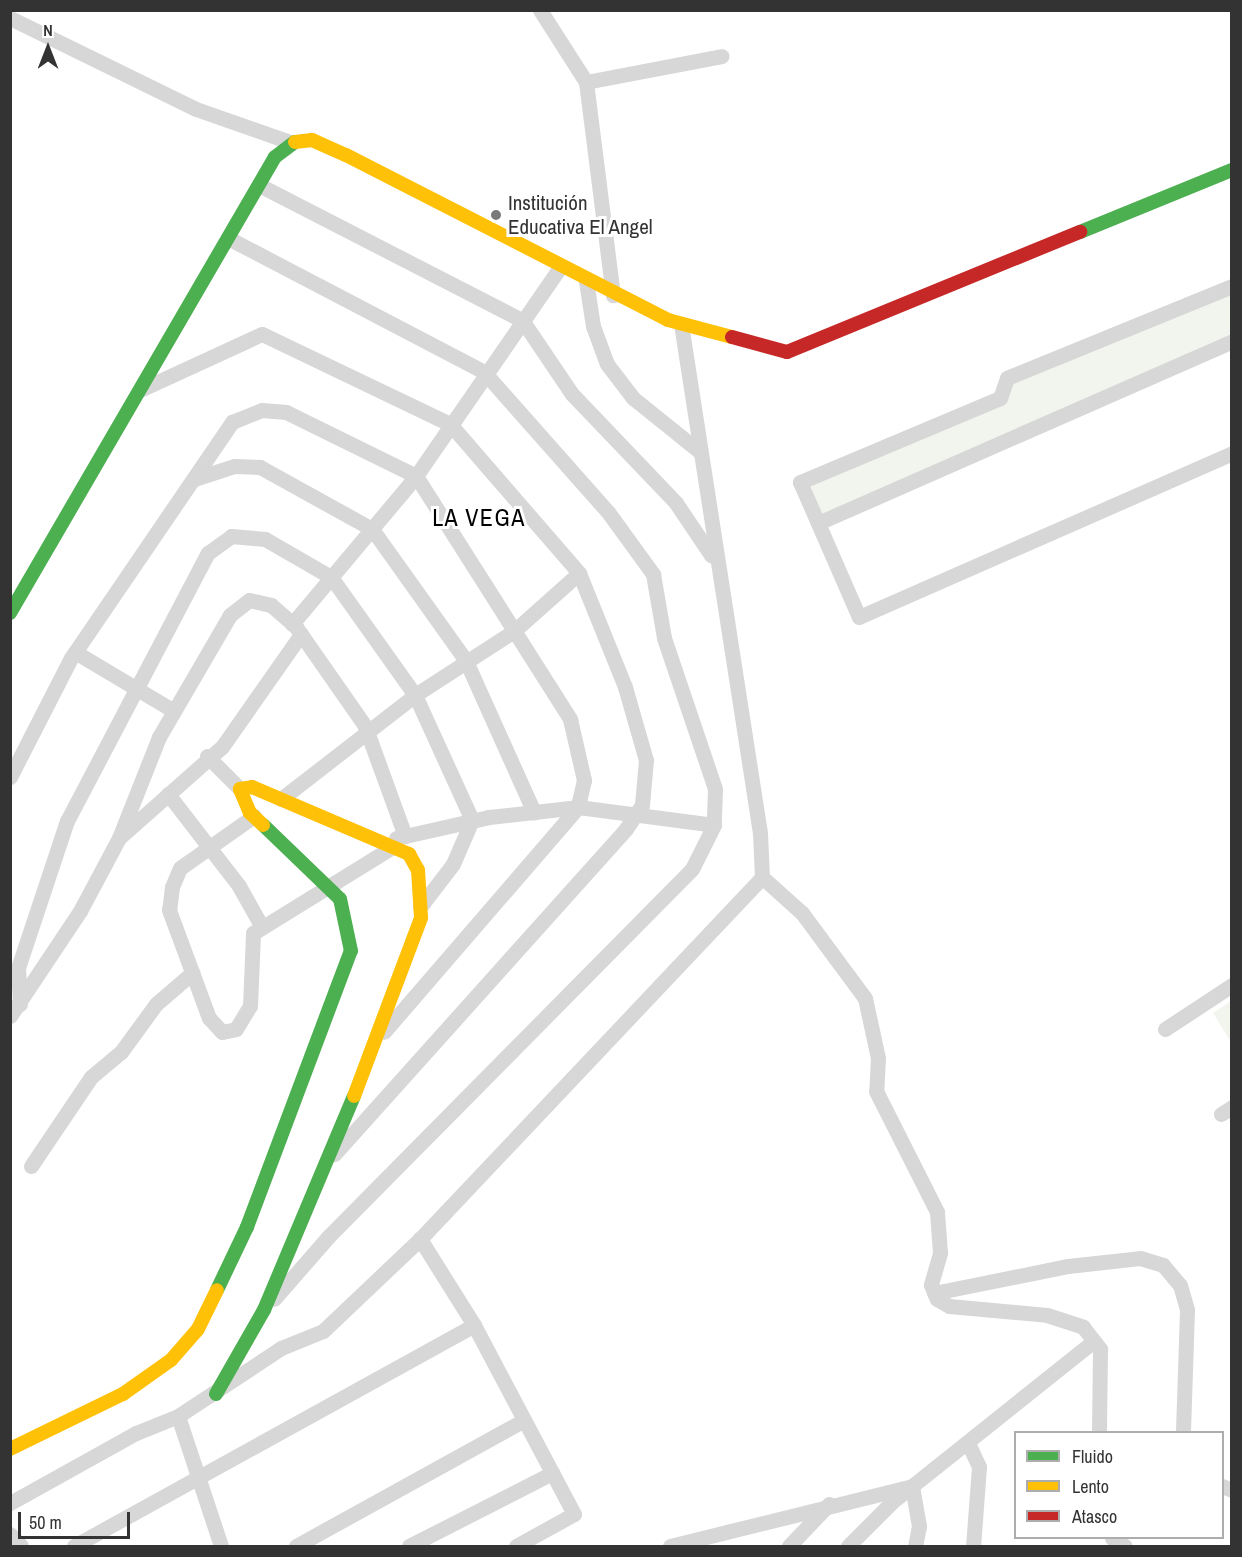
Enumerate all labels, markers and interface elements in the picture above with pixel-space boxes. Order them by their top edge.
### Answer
north arrow [18,18,78,78]
text: N [43,19,53,41]
place label: Institución Educativa El Angel [508,190,654,240]
marker: Institución Educativa El Angel [489,208,503,222]
district label: LA VEGA [432,504,526,532]
legend [1014,1431,1224,1539]
text: Fluido [1072,1444,1113,1469]
text: Lento [1072,1474,1109,1499]
scale bar [21,1500,134,1538]
text: Atasco [1072,1504,1117,1529]
text: 50 m [29,1510,62,1535]

